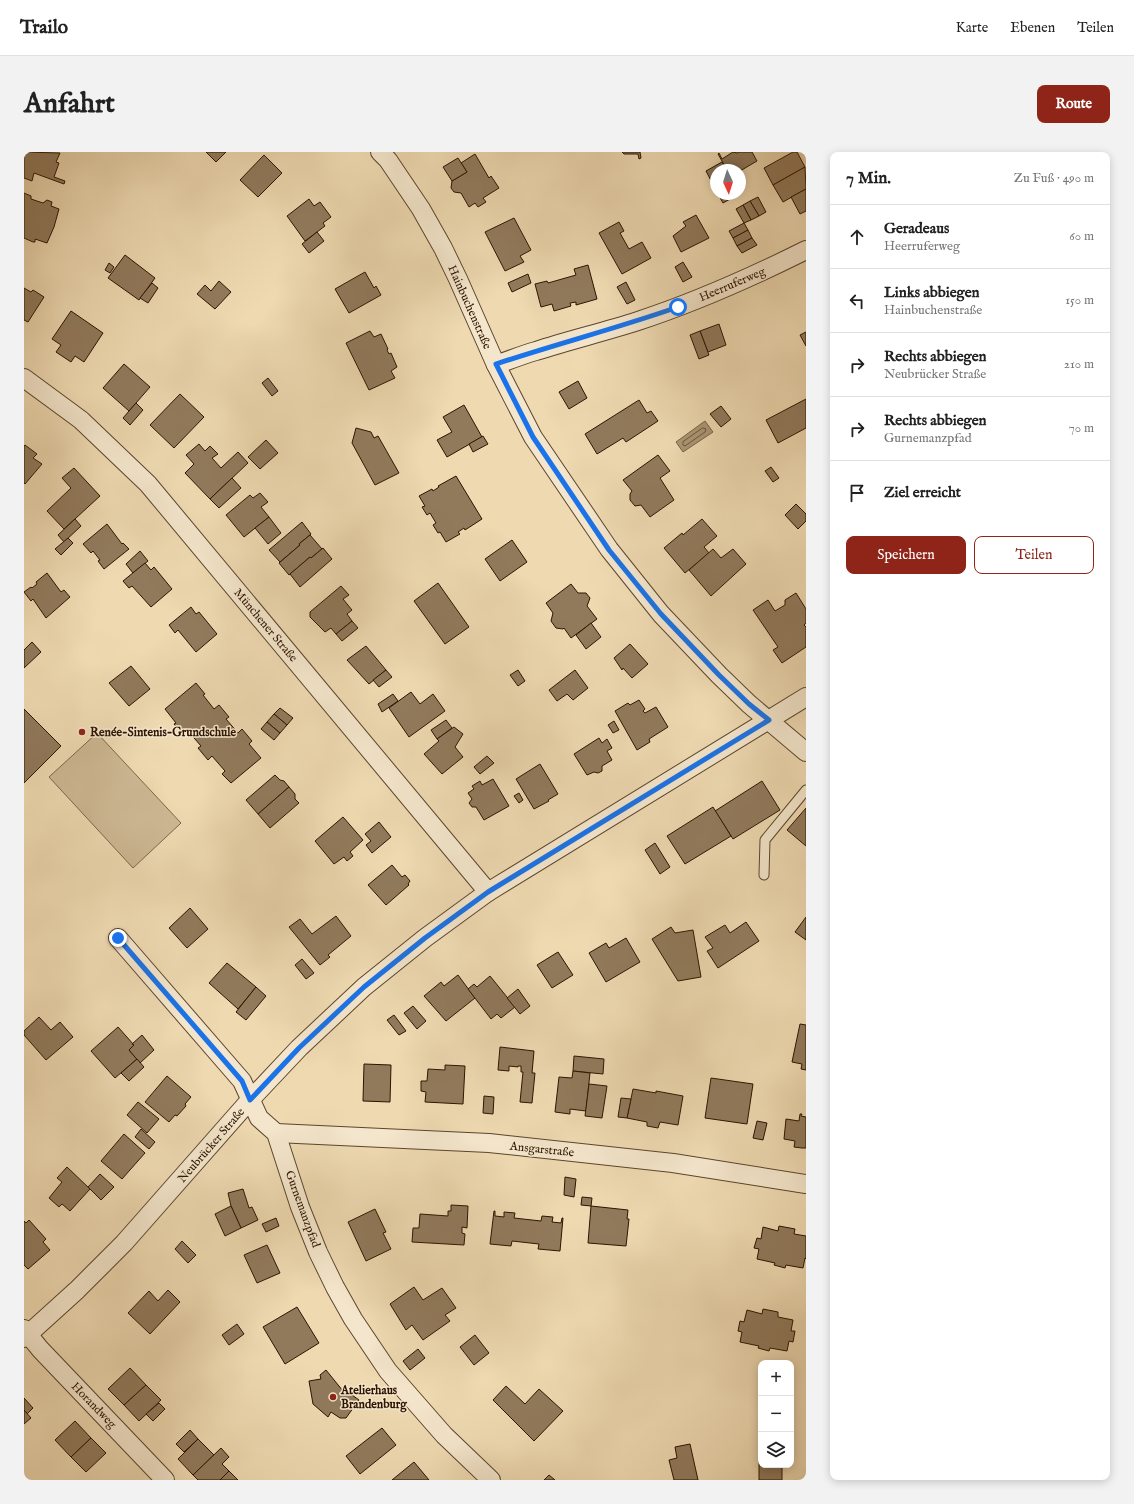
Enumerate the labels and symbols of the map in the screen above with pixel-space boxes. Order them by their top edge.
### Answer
north arrow [710,164,746,200]
street label: Hainbuchenstraße [444,263,495,352]
street label: Heerruferweg [697,264,768,305]
route start [669,298,687,316]
street label: Münchener Straße [231,586,301,665]
place label: Renée-Sintenis-Grundschule [90,725,236,740]
marker: Renée-Sintenis-Grundschule [77,727,87,737]
route end [109,929,127,947]
street label: Neubrücker Straße [175,1104,248,1186]
street label: Ansgarstraße [508,1139,575,1160]
street label: Gurnemanzpfad [281,1169,324,1251]
street label: Horandweg [68,1379,120,1432]
place label: Atelierhaus Brandenburg [340,1383,407,1413]
marker: Atelierhaus Brandenburg [328,1392,338,1402]

